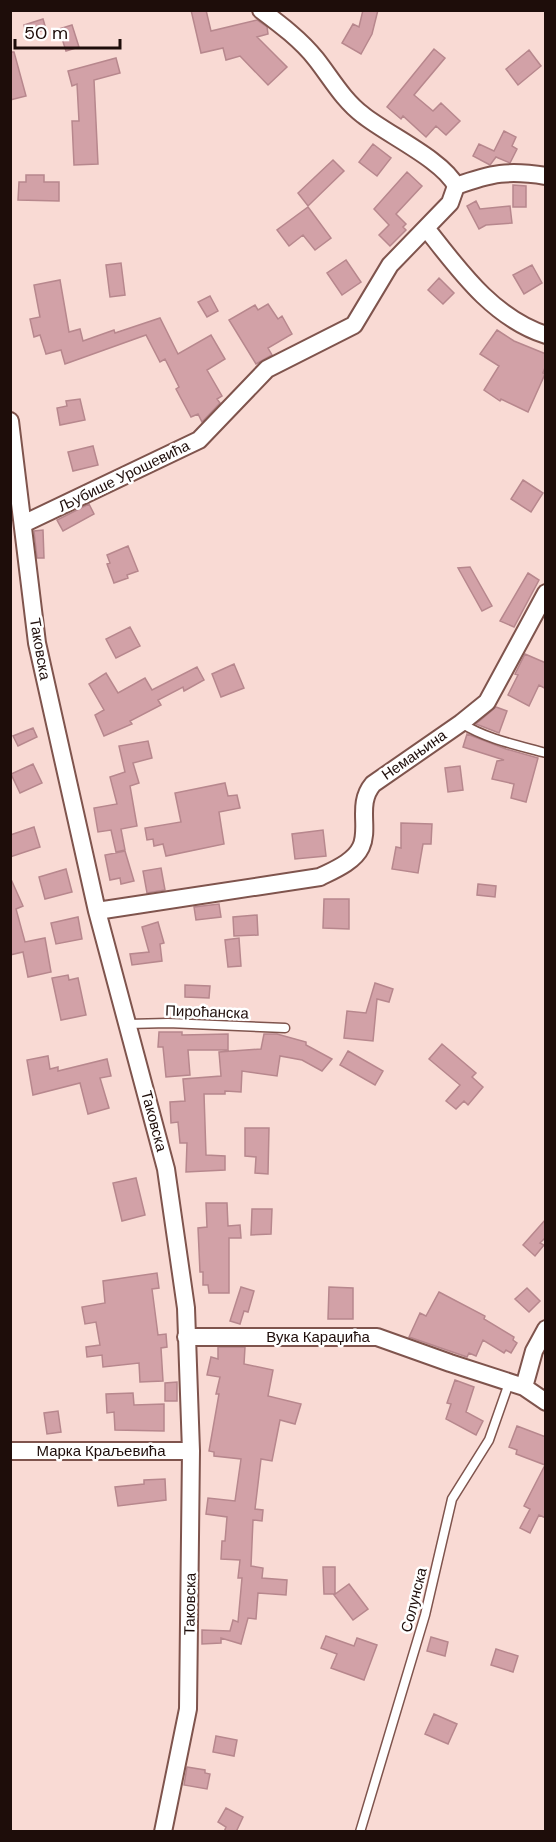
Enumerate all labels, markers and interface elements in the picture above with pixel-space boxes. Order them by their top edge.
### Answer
scale bar [15,12,120,50]
text: 50 m [24,21,68,45]
street label: Љубише Урошевића [55,435,194,517]
street label: Таковска [25,617,55,682]
street label: Немањина [378,725,451,785]
street label: Пироћанска [165,1001,250,1023]
street label: Таковска [136,1088,172,1154]
street label: Вука Караџића [266,1327,370,1347]
street label: Марка Краљевића [37,1441,166,1461]
street label: Солунска [396,1565,432,1634]
street label: Таковска [179,1572,201,1635]

